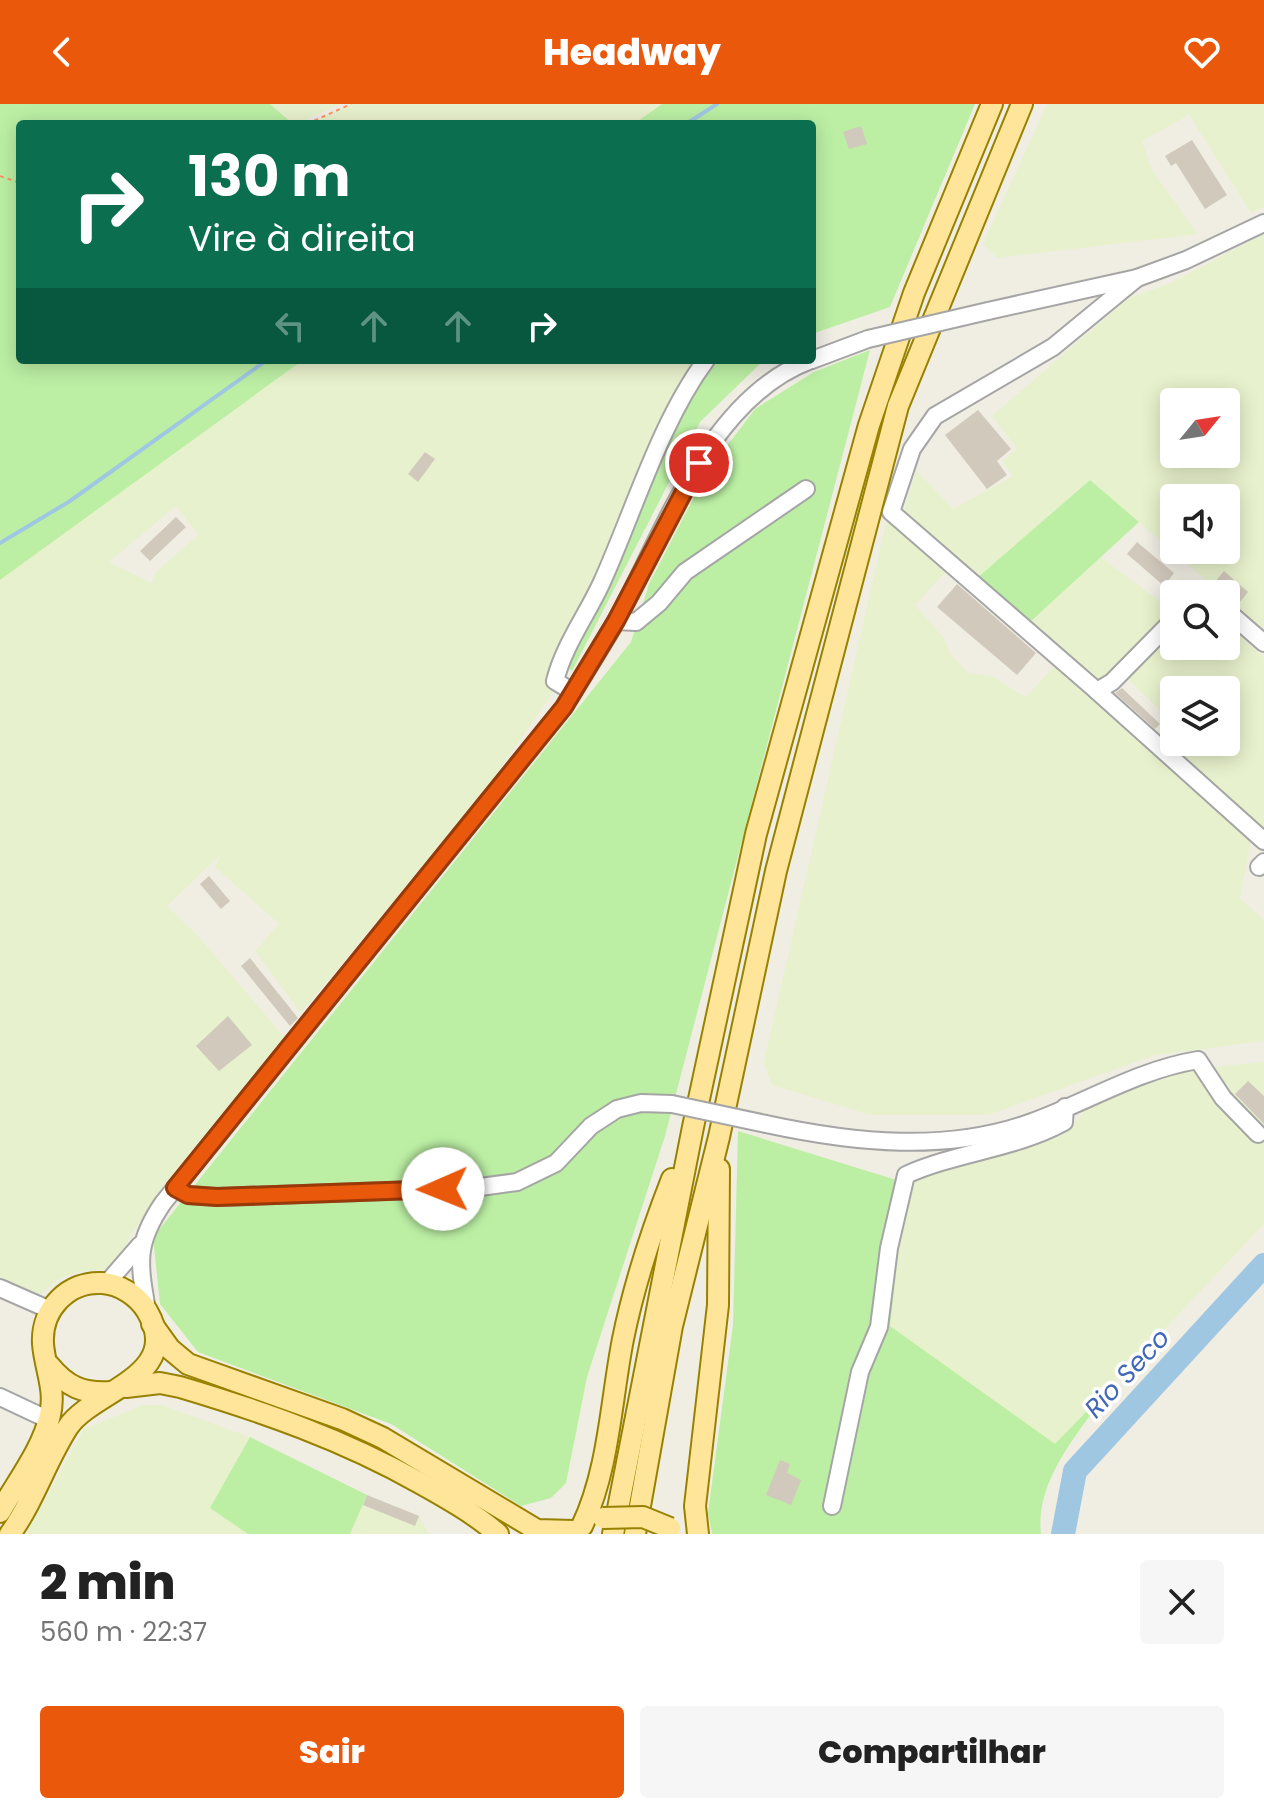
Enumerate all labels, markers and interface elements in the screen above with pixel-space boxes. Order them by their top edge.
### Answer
text: Headway [543,27,721,78]
icon: back [40,30,84,74]
icon: heart [1180,30,1224,74]
text: 130 m [188,137,351,216]
icon: right [56,152,160,256]
text: Vire à direita [188,213,416,264]
icon: left [268,304,312,348]
icon: ahead [352,304,396,348]
icon: ahead [436,304,480,348]
icon: right [520,304,564,348]
north arrow [1160,388,1240,468]
map controls [1160,388,1240,756]
pin [665,429,733,497]
icon: arrive [677,441,721,485]
button: sound [1160,484,1240,564]
button: search [1160,580,1240,660]
button: layers [1160,676,1240,756]
position arrow [401,1147,485,1231]
water label: Rio Seco [1076,1320,1178,1426]
text: 2 min [40,1549,175,1616]
button: close [1140,1560,1224,1644]
text: 560 m · 22:37 [40,1614,207,1650]
button: Sair [40,1706,624,1798]
button: Compartilhar [640,1706,1224,1798]

